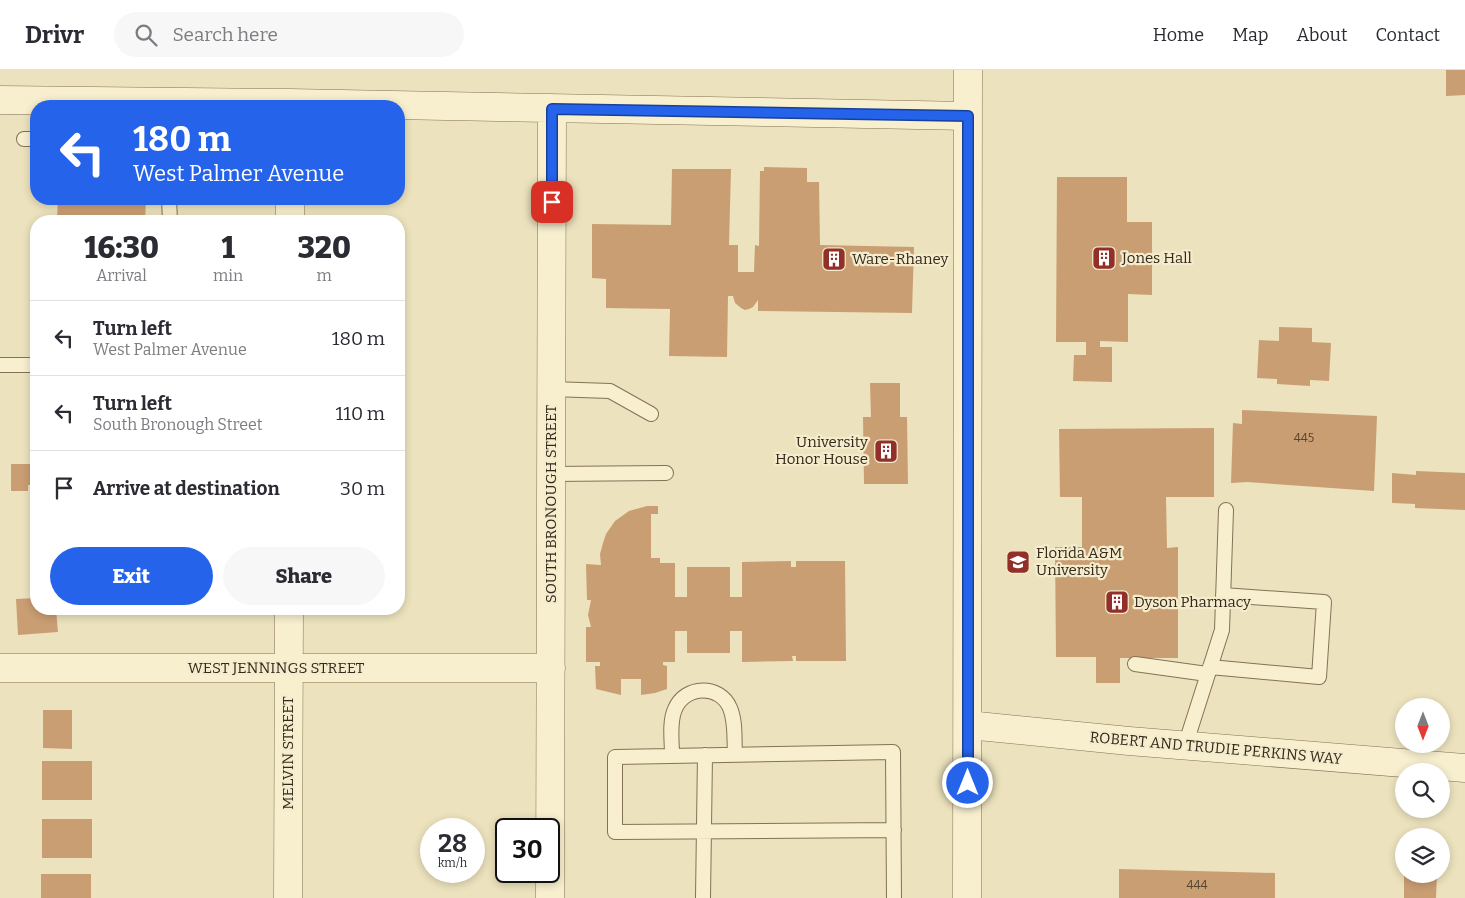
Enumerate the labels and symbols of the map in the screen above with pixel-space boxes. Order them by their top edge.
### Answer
pin [531,181,573,223]
building icon: Jones Hall [1091,245,1117,271]
building icon: Ware-Rhaney [821,246,847,272]
place label: Jones Hall [1121,249,1192,267]
place label: Ware-Rhaney [852,250,948,268]
street label: SOUTH BRONOUGH STREET [542,404,560,603]
house number: 445 [1294,431,1314,445]
place label: University Honor House [775,433,868,468]
building icon: University Honor House [873,438,899,464]
place label: Florida A&M University [1036,544,1122,579]
school or university icon: Florida A&M University [1005,549,1031,575]
building icon: Dyson Pharmacy [1104,589,1130,615]
place label: Dyson Pharmacy [1134,593,1251,611]
street label: WEST JENNINGS STREET [188,659,364,677]
street label: MELVIN STREET [279,696,297,810]
north arrow [1395,698,1450,752]
street label: ROBERT AND TRUDIE PERKINS WAY [1089,728,1344,768]
position arrow [941,756,993,808]
speed limit sign: 30 [495,818,560,883]
house number: 444 [1186,878,1208,892]

